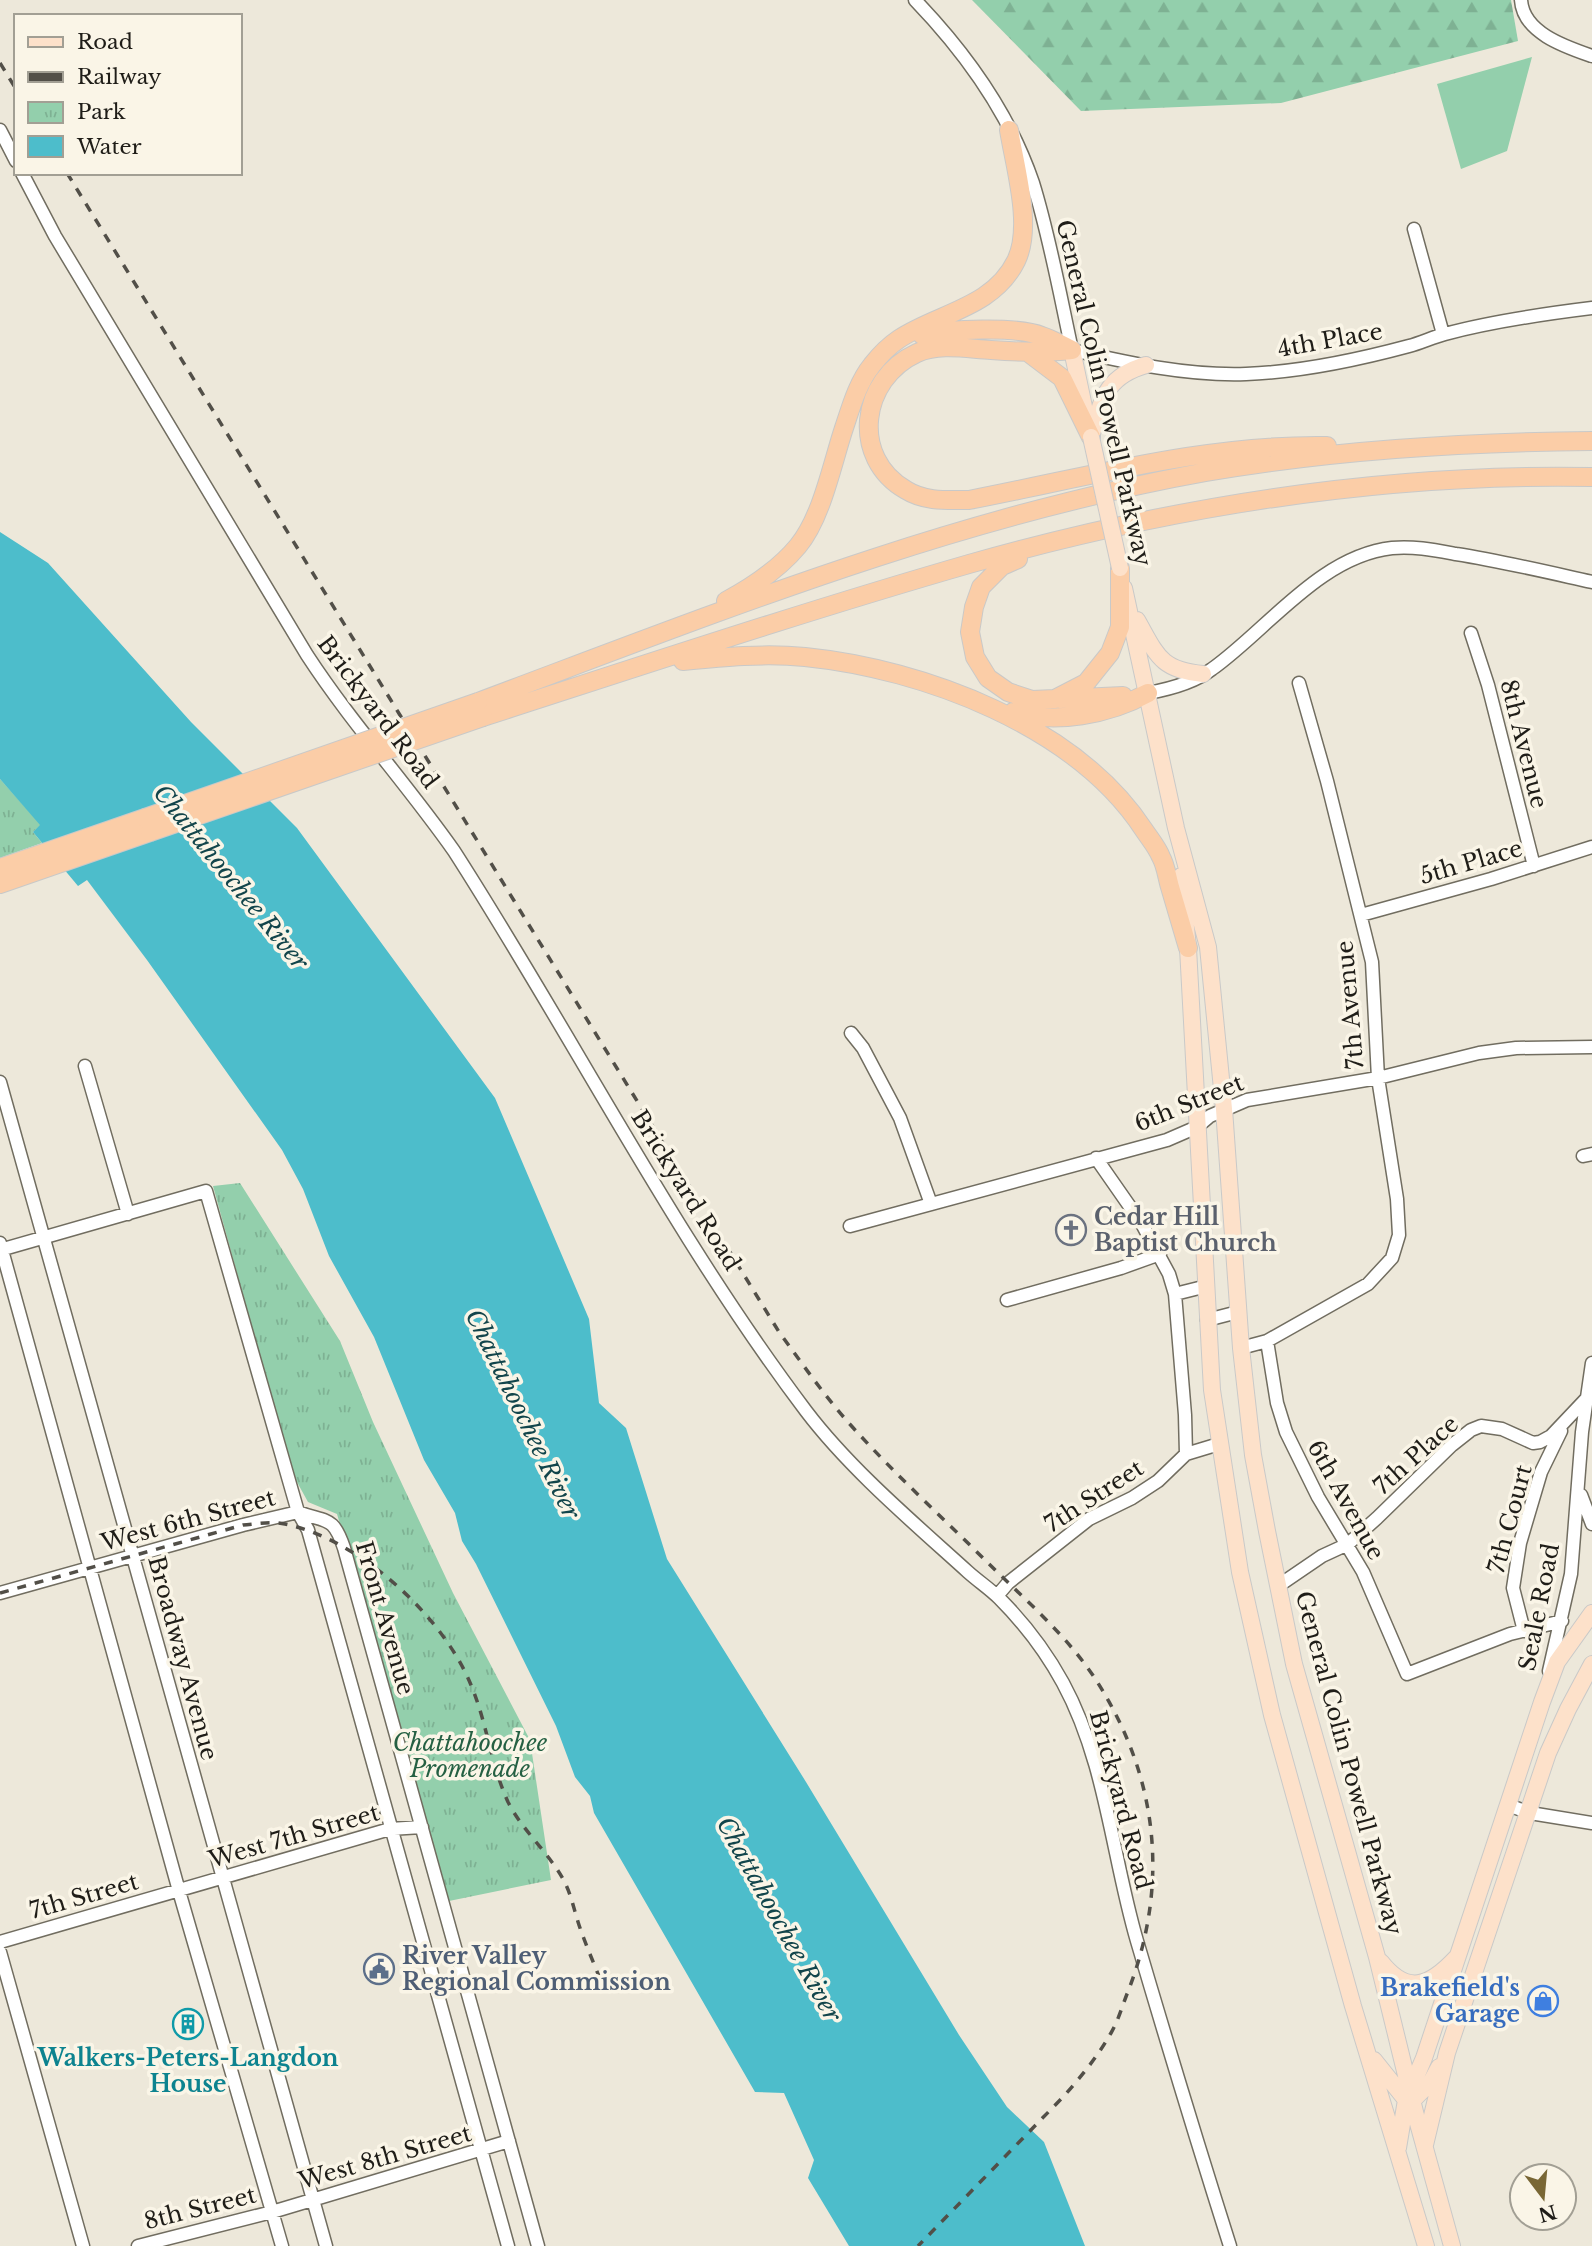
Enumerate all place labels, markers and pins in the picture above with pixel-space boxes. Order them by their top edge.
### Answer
place label: Cedar Hill Baptist Church [1094,1203,1277,1257]
church icon: Cedar Hill Baptist Church [1054,1213,1088,1247]
place label: River Valley Regional Commission [402,1942,671,1996]
public building icon: River Valley Regional Commission [362,1952,396,1986]
place label: Brakefield's Garage [1380,1974,1520,2028]
shop icon: Brakefield's Garage [1526,1984,1560,2018]
building icon: Walkers-Peters-Langdon House [171,2007,205,2041]
place label: Walkers-Peters-Langdon House [36,2044,339,2098]

